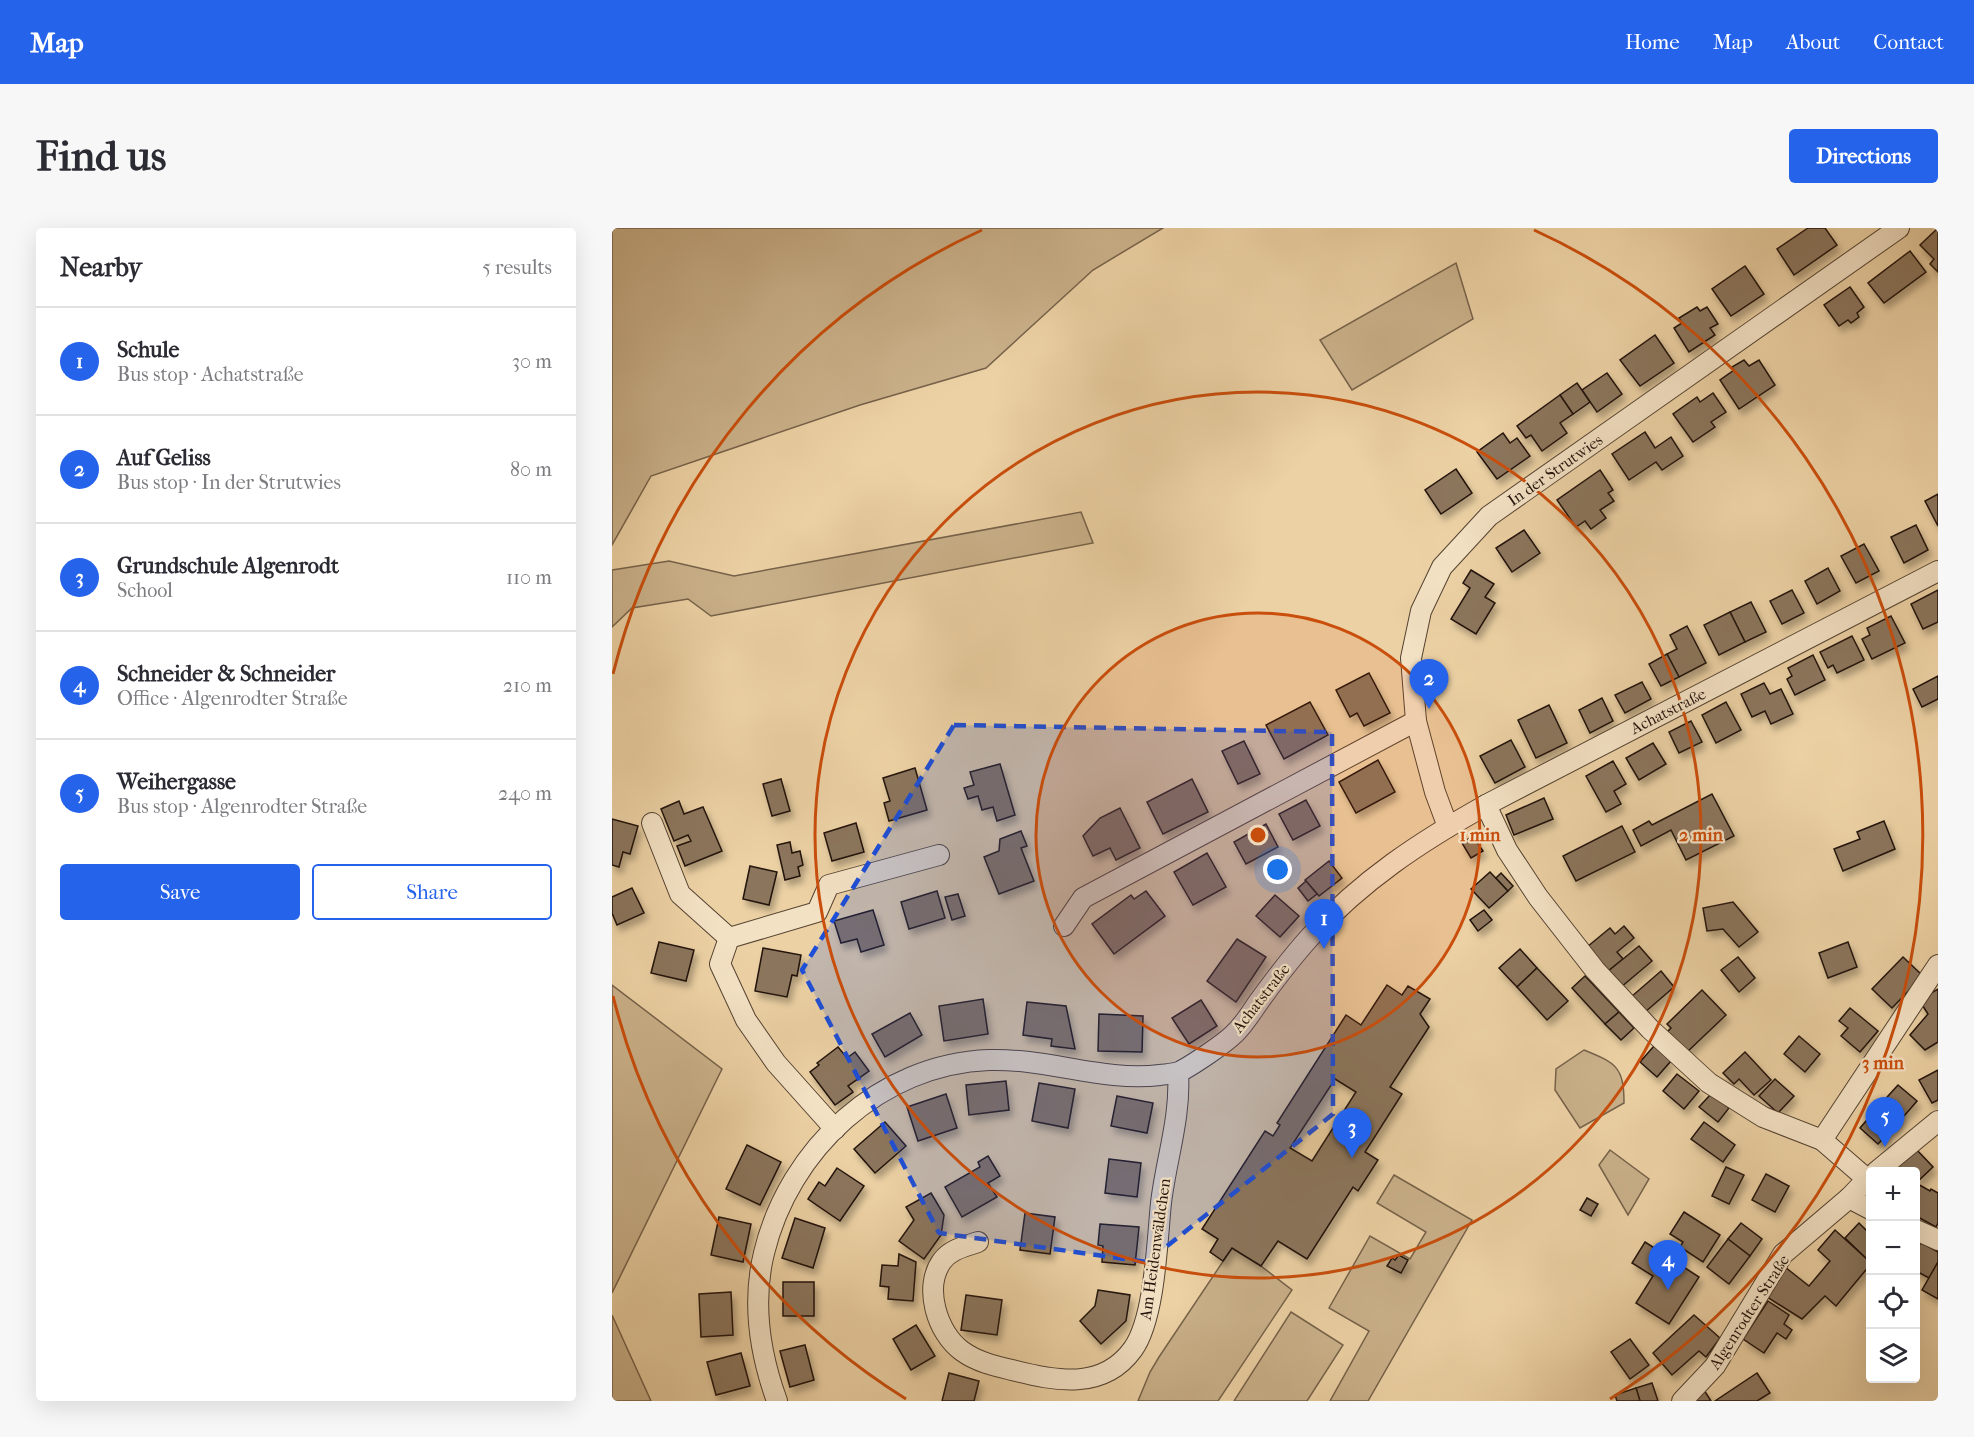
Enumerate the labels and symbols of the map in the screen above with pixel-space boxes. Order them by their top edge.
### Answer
street label: In der Strutwies [1504,430,1606,510]
pin: 2 [1410,660,1448,709]
street label: Achatstraße [1626,684,1709,739]
centre of rings [1248,825,1268,845]
text: 1 min [1459,825,1501,846]
text: 2 min [1679,825,1723,846]
your location [1263,855,1292,884]
pin: 1 [1304,900,1344,949]
street label: Achatstraße [1228,960,1294,1037]
text: 3 min [1862,1053,1905,1074]
pin: 5 [1866,1098,1904,1147]
pin: 3 [1332,1108,1372,1158]
street label: Am Heidenwäldchen [1136,1176,1174,1322]
pin: 4 [1648,1240,1688,1290]
street label: Algenrodter Straße [1704,1251,1793,1374]

